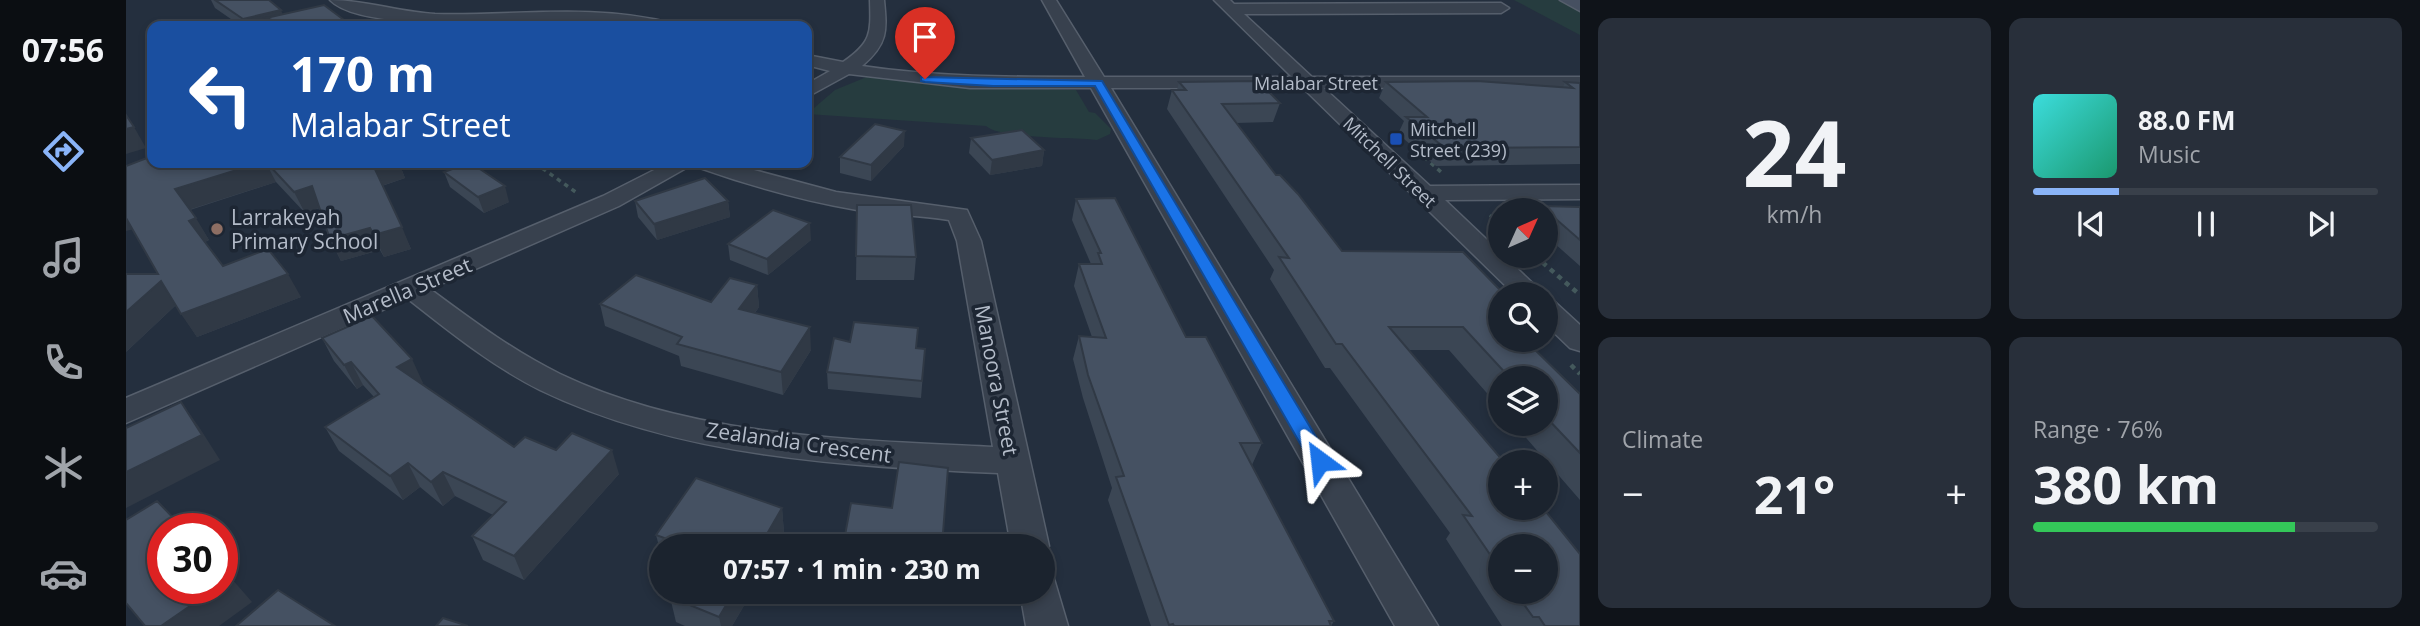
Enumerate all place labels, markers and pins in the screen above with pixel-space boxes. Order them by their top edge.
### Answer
pin [895,7,955,79]
place label: Mitchell Street (239) [1410,117,1506,162]
marker: Mitchell Street (239) [1388,131,1404,147]
place label: Larrakeyah Primary School [231,203,378,255]
marker: Larrakeyah Primary School [209,221,225,237]

